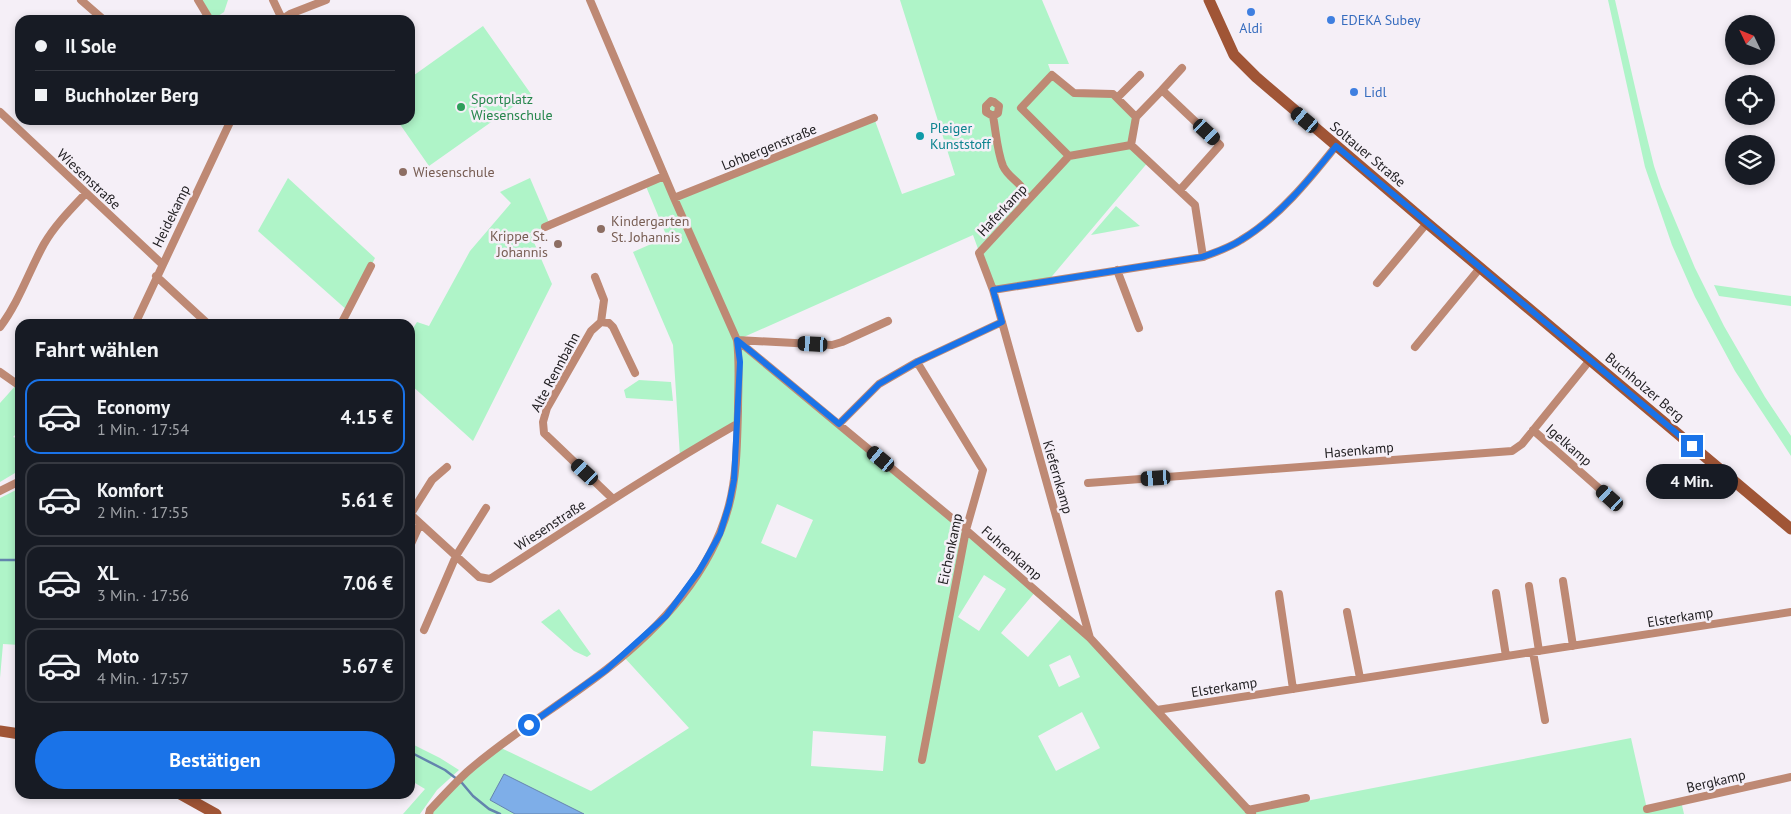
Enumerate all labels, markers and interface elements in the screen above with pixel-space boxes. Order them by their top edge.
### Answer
marker: Aldi [1245,6,1257,18]
place label: EDEKA Subey [1341,11,1421,29]
marker: EDEKA Subey [1325,14,1337,26]
north arrow [1725,15,1775,65]
map controls [1725,15,1775,185]
place label: Aldi [1239,19,1263,37]
text: Il Sole [65,34,116,58]
button: locate [1725,75,1775,125]
text: Buchholzer Berg [65,83,199,107]
place label: Lidl [1364,83,1387,101]
marker: Lidl [1348,86,1360,98]
place label: Sportplatz Wiesenschule [471,90,553,124]
marker: Sportplatz Wiesenschule [455,101,467,113]
car [1288,105,1321,135]
car [1190,116,1223,148]
street label: Soltauer Straße [1327,117,1409,191]
place label: Pleiger Kunststoff [930,119,991,153]
street label: Lohbergenstraße [719,120,819,174]
marker: Pleiger Kunststoff [914,130,926,142]
button: layers [1725,135,1775,185]
street label: Wiesenstraße [53,145,125,213]
place label: Wiesenschule [413,163,495,181]
marker: Wiesenschule [397,166,409,178]
street label: Haferkamp [973,180,1031,240]
street label: Heidekamp [148,182,194,250]
place label: Kindergarten St. Johannis [611,212,689,246]
marker: Kindergarten St. Johannis [595,223,607,235]
place label: Krippe St. Johannis [490,227,548,261]
marker: Krippe St. Johannis [552,238,564,250]
street label: Alte Rennbahn [526,329,584,415]
text: Fahrt wählen [35,335,159,363]
car [797,336,828,352]
street label: Buchholzer Berg [1602,349,1688,425]
icon: car [37,394,82,439]
text: Economy [97,395,170,419]
text: 4.15 € [340,405,393,429]
text: 1 Min. · 17:54 [97,419,189,439]
street label: Igelkamp [1542,420,1596,470]
route end [1681,435,1703,457]
street label: Kiefernkamp [1039,438,1077,516]
street label: Hasenkamp [1324,438,1394,462]
car [864,444,897,474]
car [568,456,601,488]
callout: 4 Min. [1646,464,1738,498]
car [1140,469,1171,487]
text: 4 Min. [1671,471,1713,491]
icon: car [37,477,82,522]
text: Komfort [97,478,163,502]
car [1593,482,1626,514]
text: 5.61 € [340,488,393,512]
street label: Wiesenstraße [511,495,589,555]
text: 2 Min. · 17:55 [97,502,189,522]
street label: Eichenkamp [934,512,966,586]
street label: Fuhrenkamp [978,522,1046,584]
icon: car [37,560,82,605]
text: XL [97,561,119,585]
text: 7.06 € [343,571,393,595]
text: 3 Min. · 17:56 [97,585,189,605]
street label: Elsterkamp [1646,603,1714,631]
icon: car [37,643,82,688]
text: Moto [97,644,139,668]
text: 5.67 € [341,654,393,678]
text: 4 Min. · 17:57 [97,668,189,688]
street label: Elsterkamp [1190,673,1258,701]
route start [518,714,540,736]
button: Bestätigen [35,731,395,789]
street label: Bergkamp [1685,765,1747,797]

